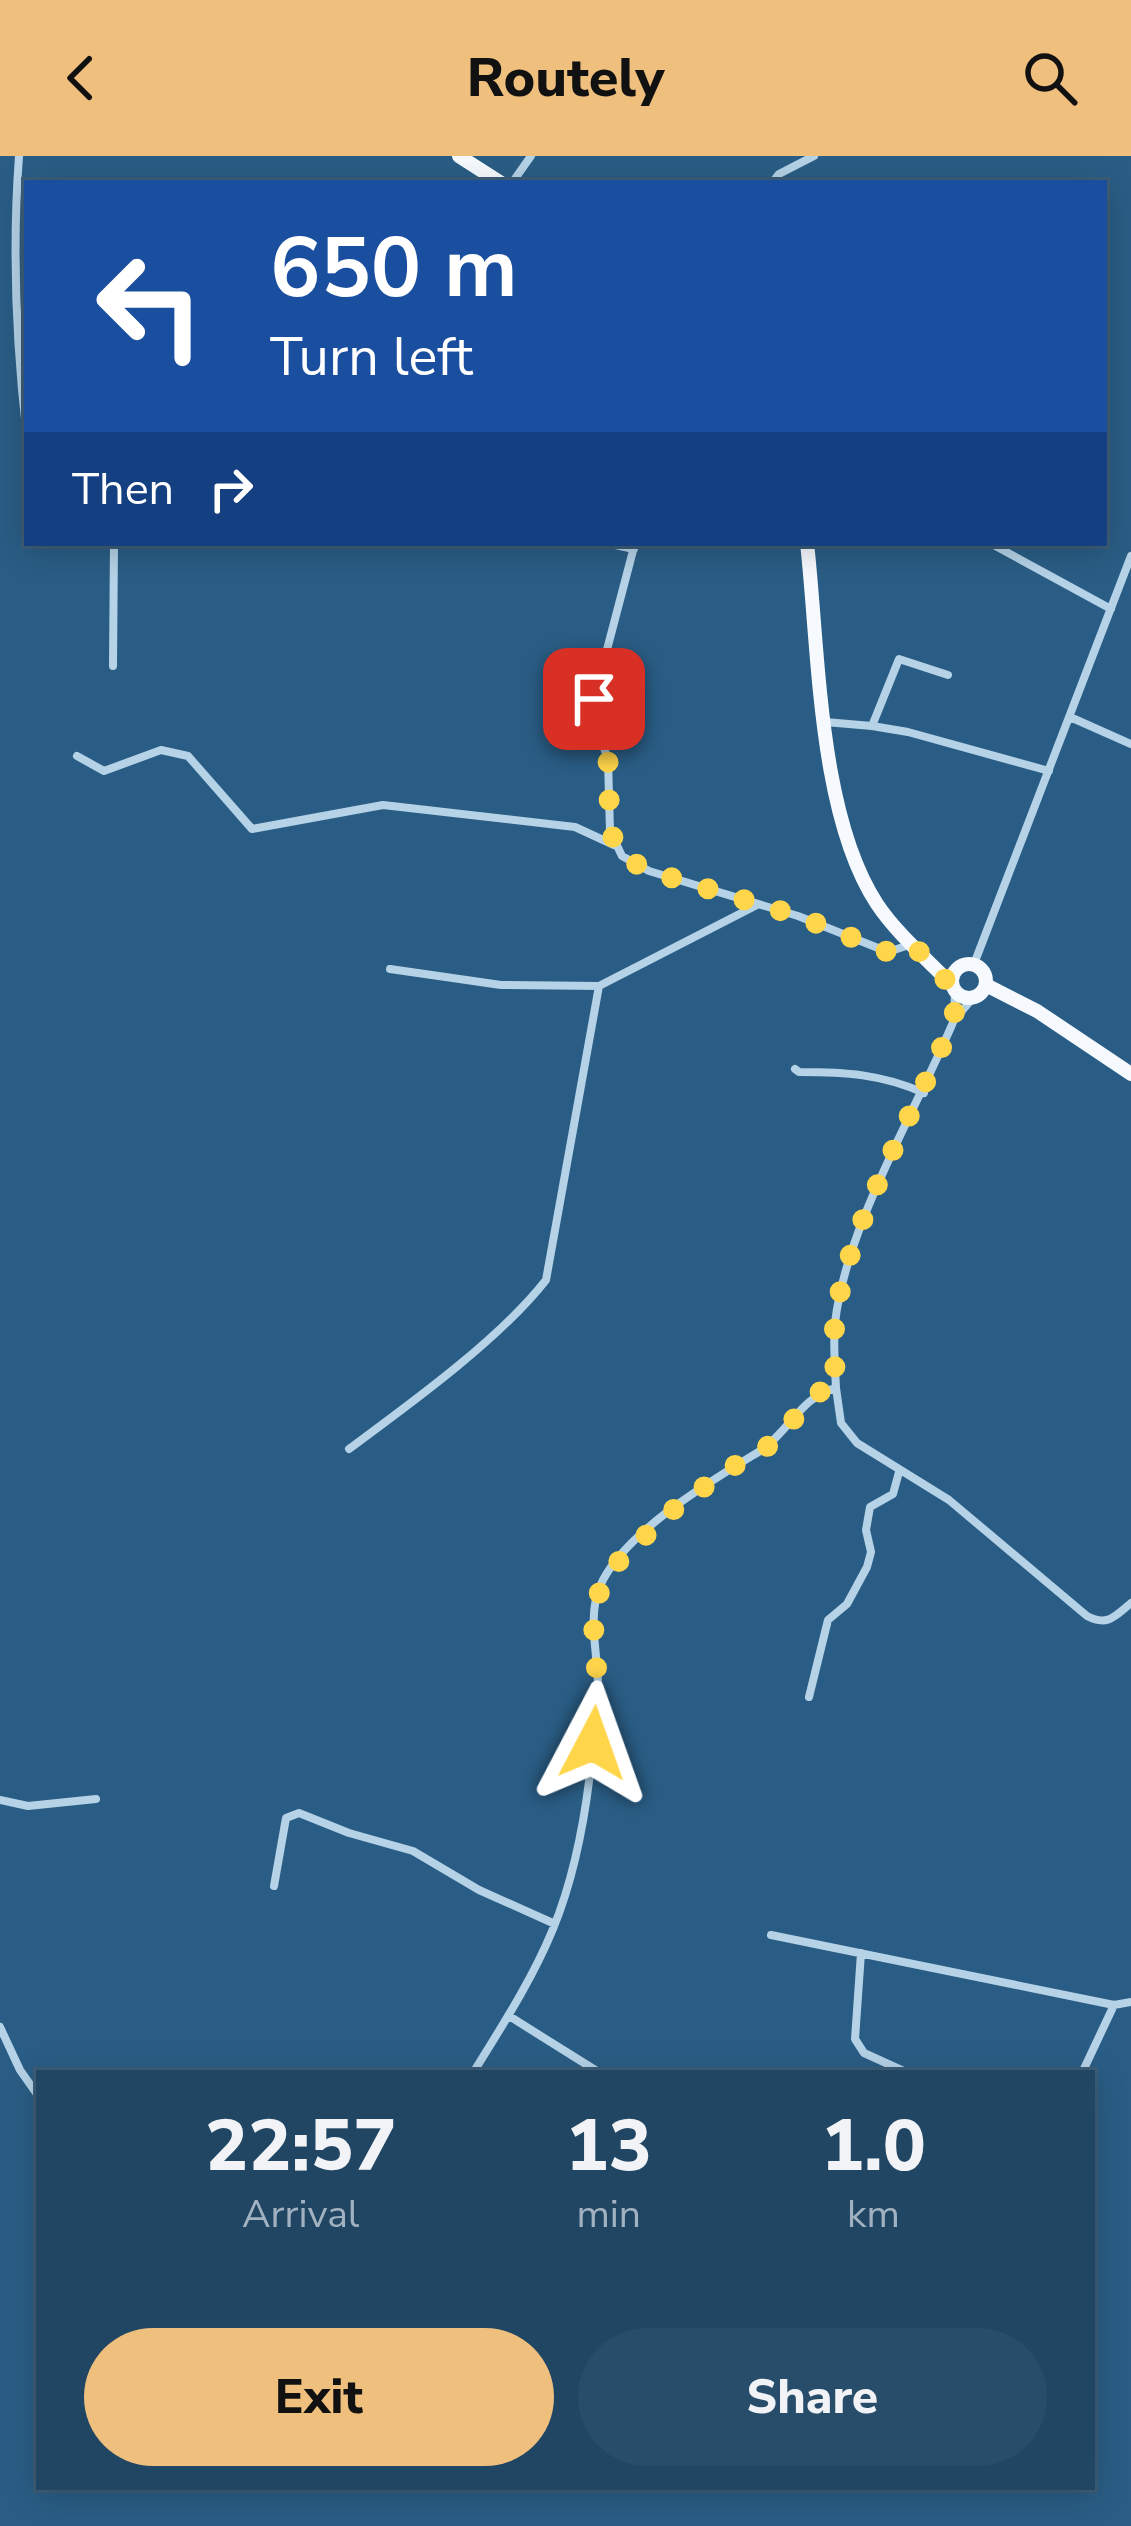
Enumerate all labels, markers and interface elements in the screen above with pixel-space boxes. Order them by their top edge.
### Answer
text: Routely [467,41,664,115]
icon: back [48,45,114,111]
icon: search [1017,45,1083,111]
text: 650 m [270,211,518,326]
icon: left [72,228,228,384]
text: Turn left [270,320,473,394]
icon: right [198,456,264,522]
text: Then [72,459,174,520]
pin [543,648,645,750]
icon: arrive [561,666,627,732]
position arrow [530,1680,656,1806]
text: 22:57 [205,2097,397,2195]
text: 13 [566,2097,652,2195]
text: 1.0 [821,2097,926,2195]
text: Arrival [242,2188,359,2241]
text: min [576,2188,641,2241]
text: km [847,2188,900,2241]
button: Exit [84,2328,554,2466]
button: Share [578,2328,1047,2466]

